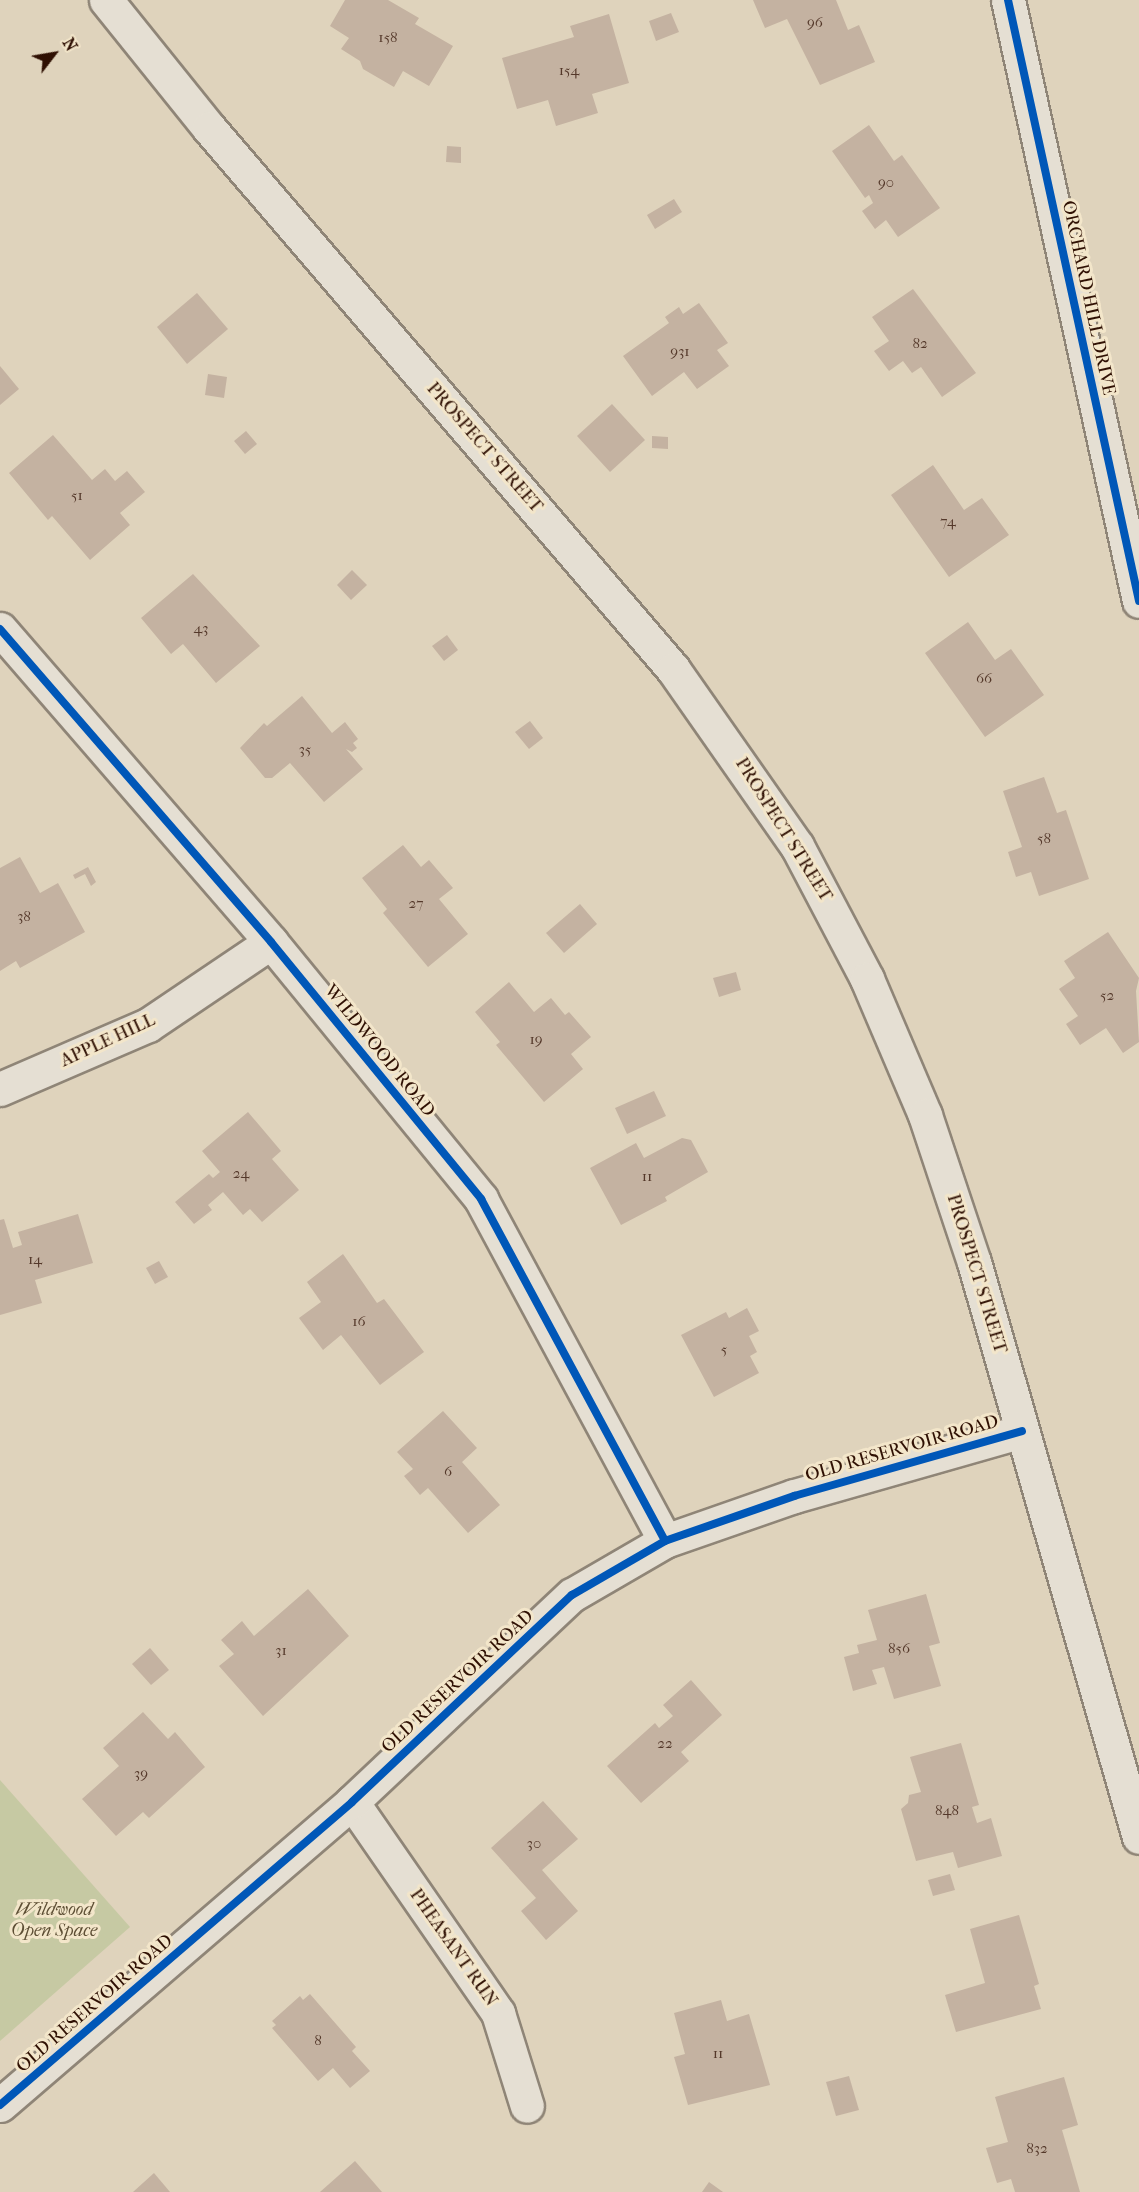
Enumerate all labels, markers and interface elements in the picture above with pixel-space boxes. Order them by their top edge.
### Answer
house number: 96 [807,14,823,32]
north arrow [24,24,84,84]
house number: 158 [378,29,398,47]
text: N [59,34,81,55]
house number: 154 [559,62,579,80]
house number: 90 [878,174,894,192]
street label: ORCHARD HILL DRIVE [1057,199,1119,397]
house number: 82 [912,335,928,353]
house number: 931 [670,343,690,361]
street label: PROSPECT STREET [422,379,546,517]
house number: 51 [71,487,83,505]
house number: 74 [940,513,956,531]
house number: 43 [193,620,209,638]
house number: 66 [976,670,992,688]
house number: 35 [299,741,311,759]
street label: PROSPECT STREET [730,754,836,906]
house number: 58 [1037,830,1051,848]
house number: 27 [409,895,423,913]
house number: 38 [17,908,31,926]
street label: WILDWOOD ROAD [319,981,439,1121]
house number: 52 [1100,987,1114,1005]
street label: APPLE HILL [57,1010,159,1072]
house number: 19 [529,1031,543,1049]
house number: 24 [233,1165,249,1183]
house number: 11 [642,1168,652,1186]
street label: PROSPECT STREET [941,1192,1011,1356]
house number: 14 [28,1251,42,1269]
house number: 16 [352,1313,366,1331]
house number: 5 [721,1341,727,1359]
street label: OLD RESERVOIR ROAD [803,1411,1001,1487]
house number: 6 [444,1463,452,1481]
street label: OLD RESERVOIR ROAD [378,1606,538,1758]
house number: 856 [888,1640,910,1658]
house number: 31 [275,1642,287,1660]
house number: 22 [657,1735,673,1753]
house number: 39 [134,1765,148,1783]
house number: 848 [935,1802,959,1820]
house number: 30 [527,1835,541,1853]
street label: PHEASANT RUN [404,1885,502,2011]
park label: Wildwood Open Space [11,1900,97,1942]
street label: OLD RESERVOIR ROAD [12,1930,178,2078]
house number: 8 [314,2032,322,2050]
house number: 11 [713,2045,723,2063]
house number: 832 [1026,2140,1048,2158]

